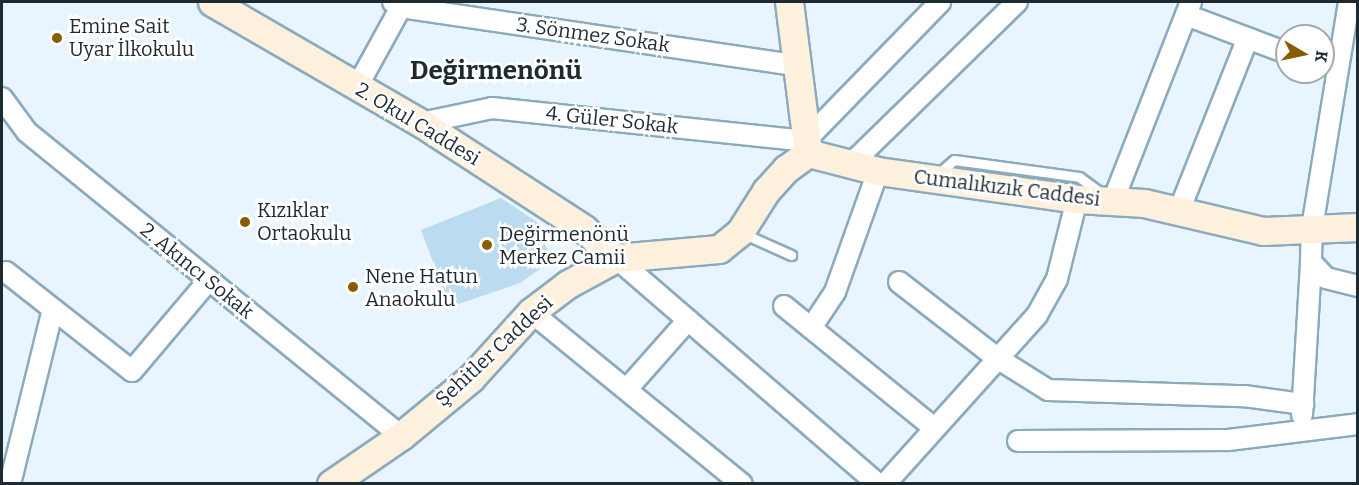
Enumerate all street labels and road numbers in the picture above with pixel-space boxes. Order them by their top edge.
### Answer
street label: 3. Sönmez Sokak [515,12,671,58]
street label: 2. Okul Caddesi [352,77,484,171]
street label: 4. Güler Sokak [545,101,679,139]
street label: Cumalıkızık Caddesi [912,165,1102,211]
street label: 2. Akıncı Sokak [135,218,259,324]
street label: Şehitler Caddesi [431,291,557,411]

